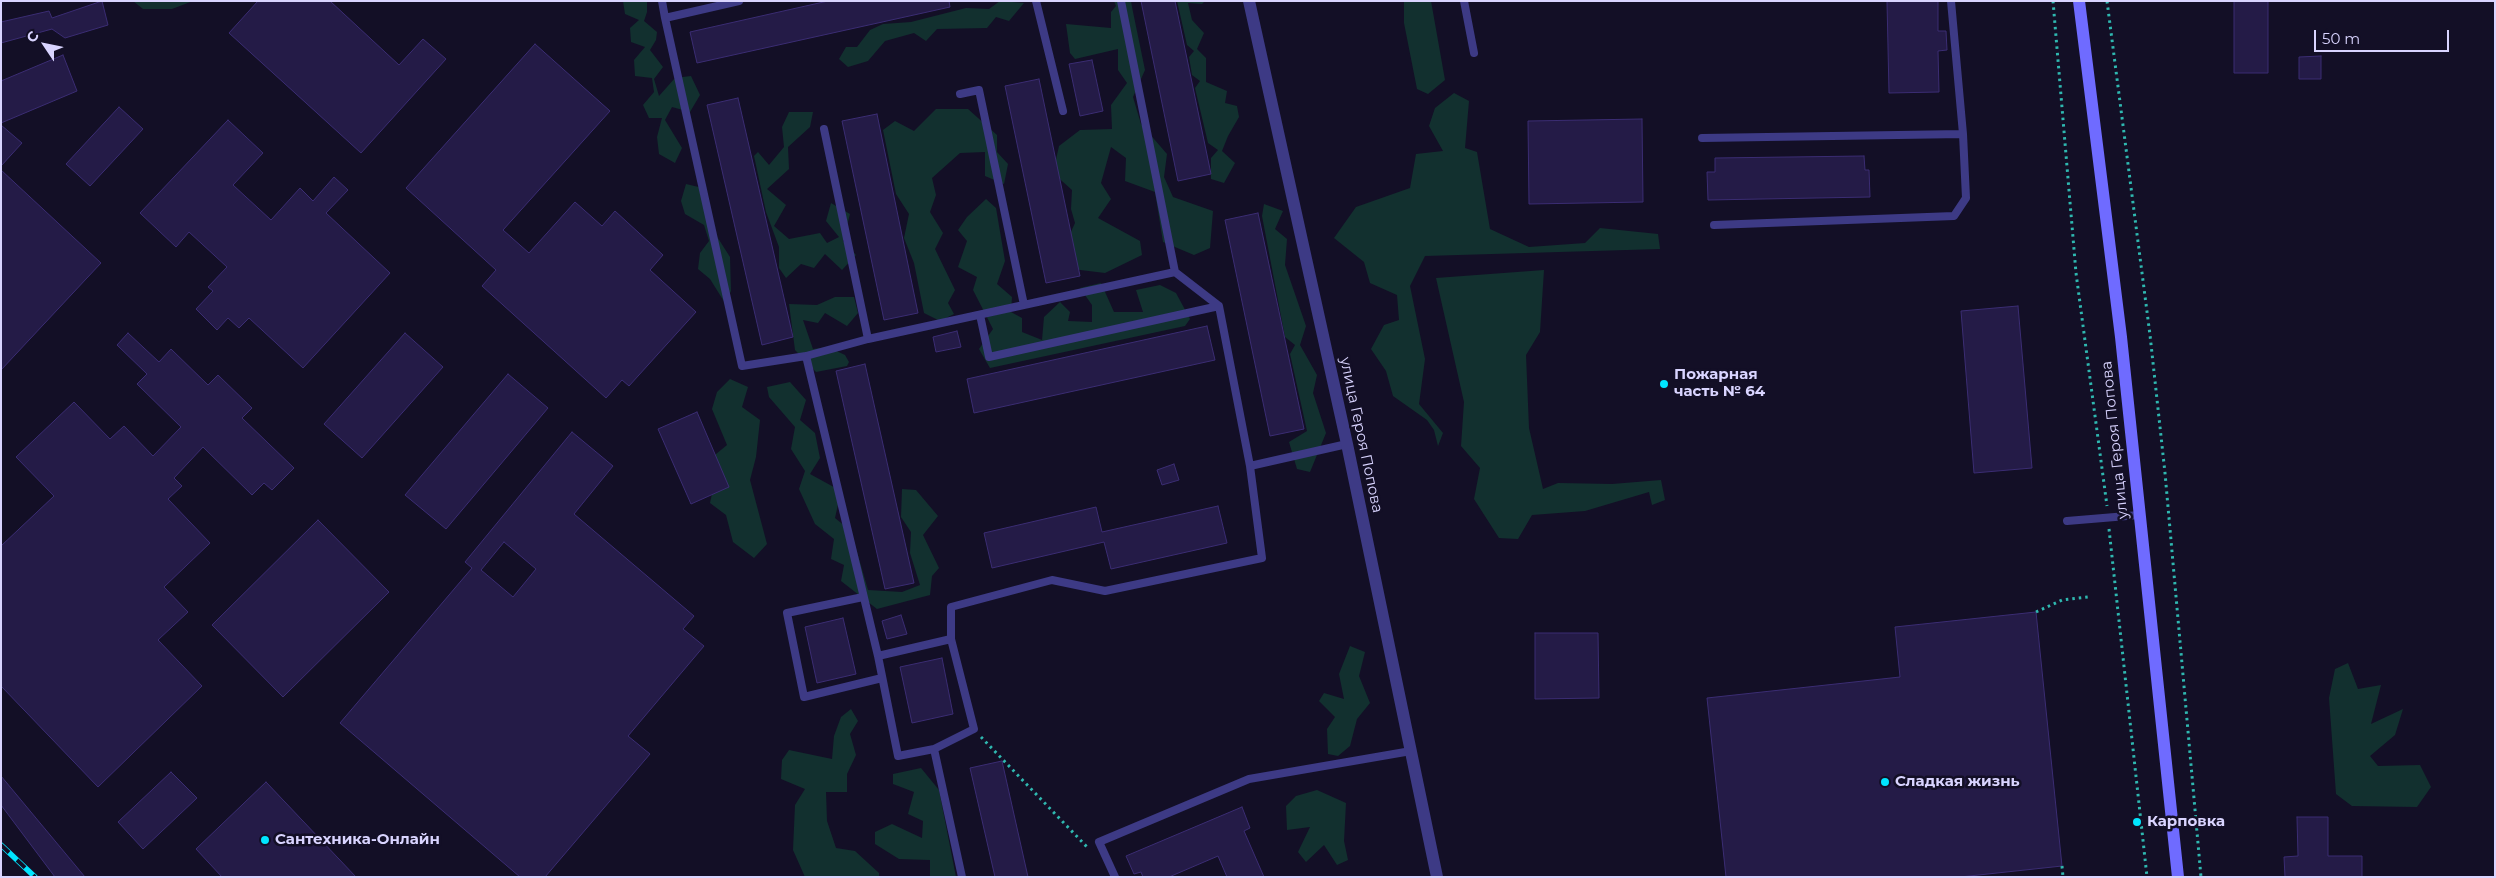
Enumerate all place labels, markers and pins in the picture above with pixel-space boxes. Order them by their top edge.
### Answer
place label: Пожарная часть № 64 [1674,366,1765,401]
marker: Пожарная часть № 64 [1658,378,1670,390]
place label: Сладкая жизнь [1895,773,2020,791]
marker: Сладкая жизнь [1879,776,1891,788]
place label: Карповка [2147,813,2225,831]
marker: Карповка [2131,816,2143,828]
place label: Сантехника-Онлайн [275,831,440,849]
marker: Сантехника-Онлайн [259,834,271,846]

